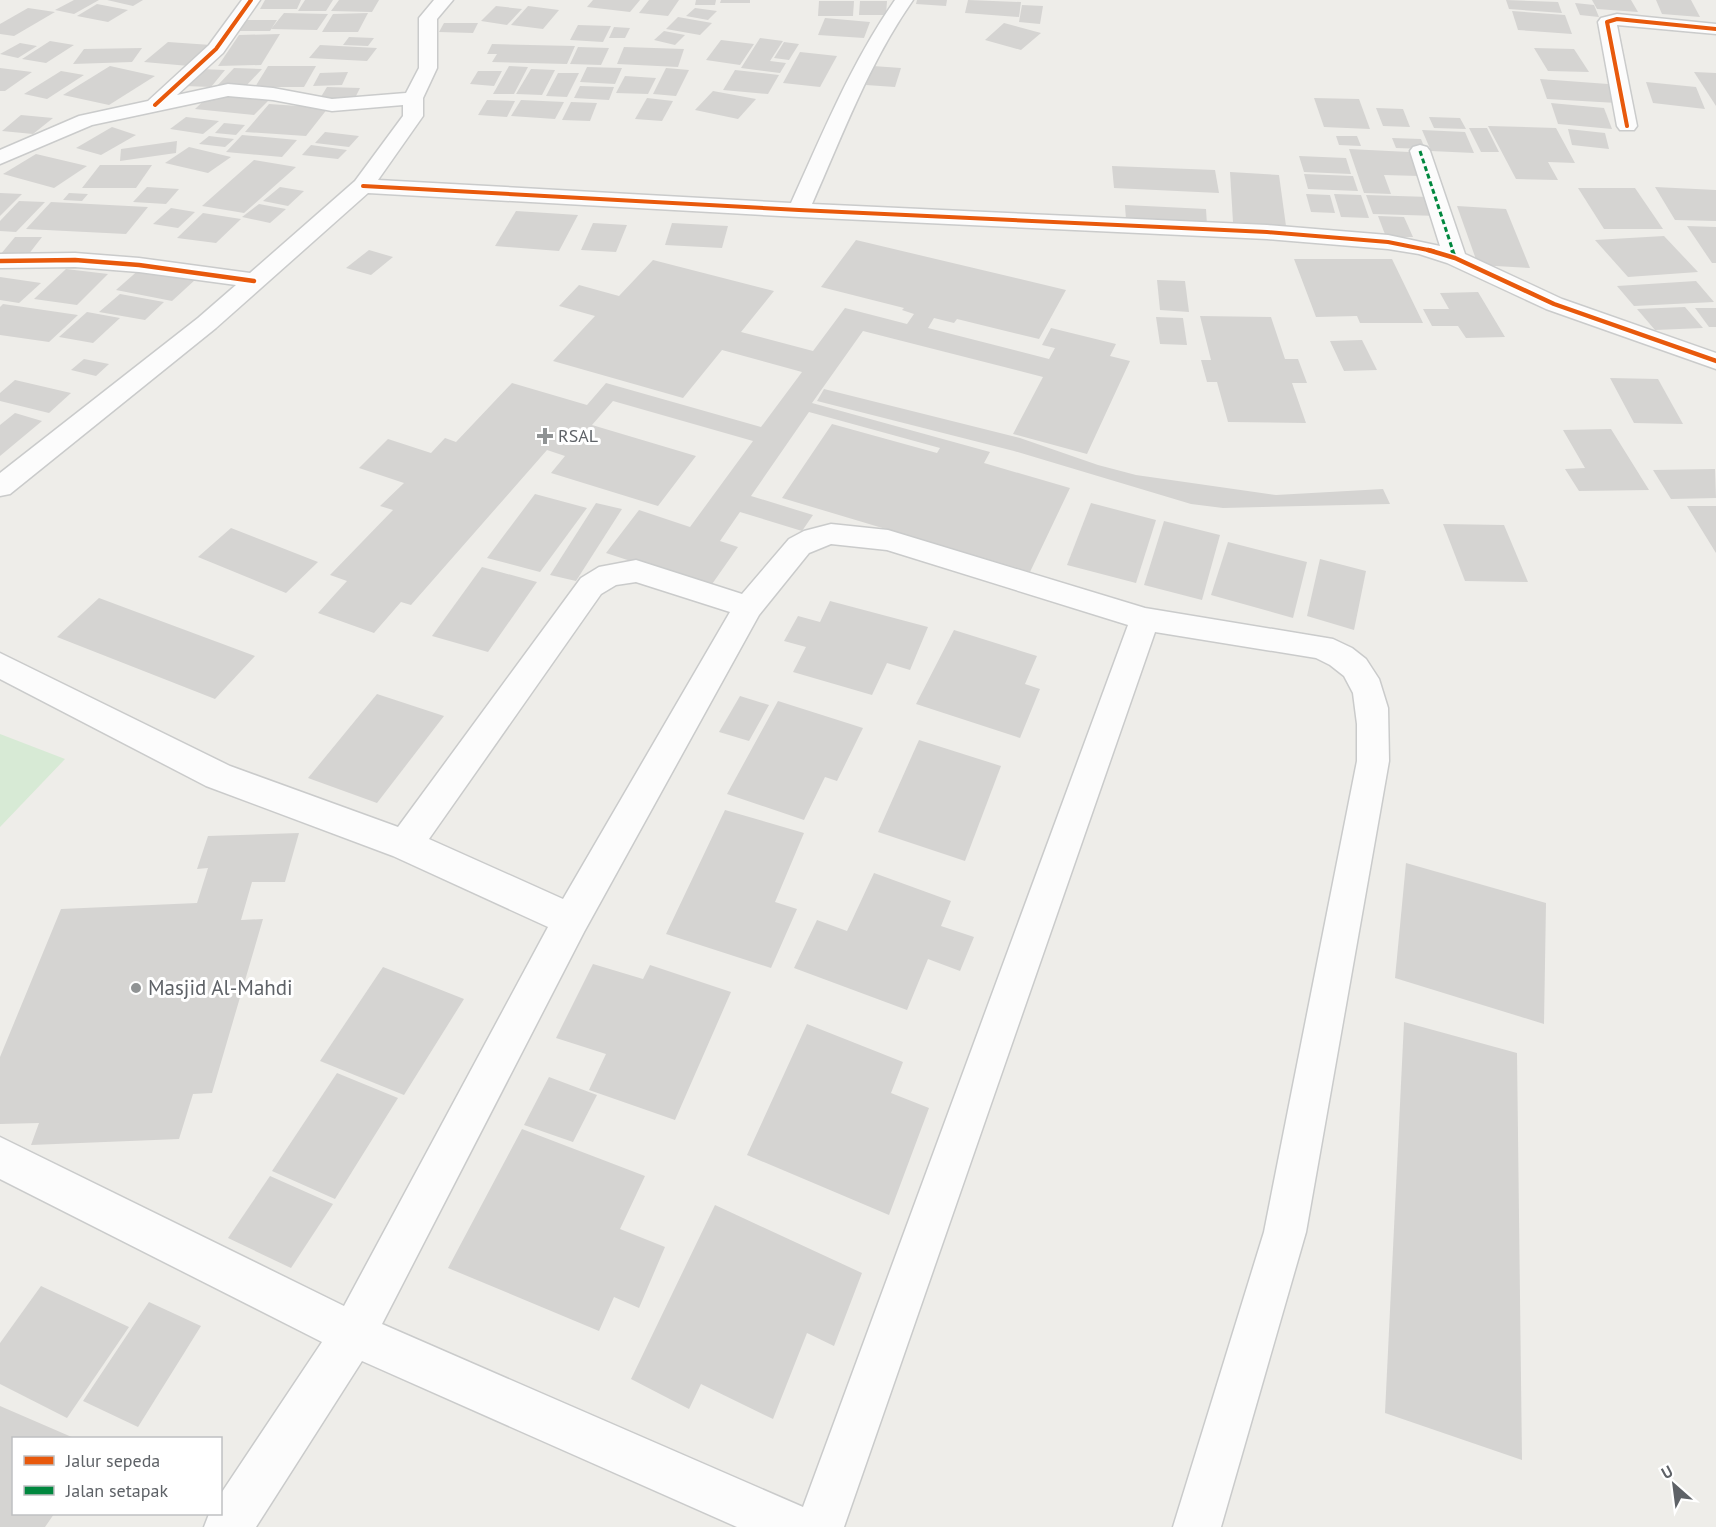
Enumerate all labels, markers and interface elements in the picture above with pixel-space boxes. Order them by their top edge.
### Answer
place label: RSAL [558,424,598,447]
marker: RSAL [536,427,554,445]
place label: Masjid Al-Mahdi [148,974,293,1001]
marker: Masjid Al-Mahdi [129,981,143,995]
legend [12,1437,222,1515]
text: Jalur sepeda [65,1449,160,1472]
north arrow [1644,1455,1704,1515]
text: U [1658,1461,1676,1483]
text: Jalan setapak [65,1479,168,1502]

